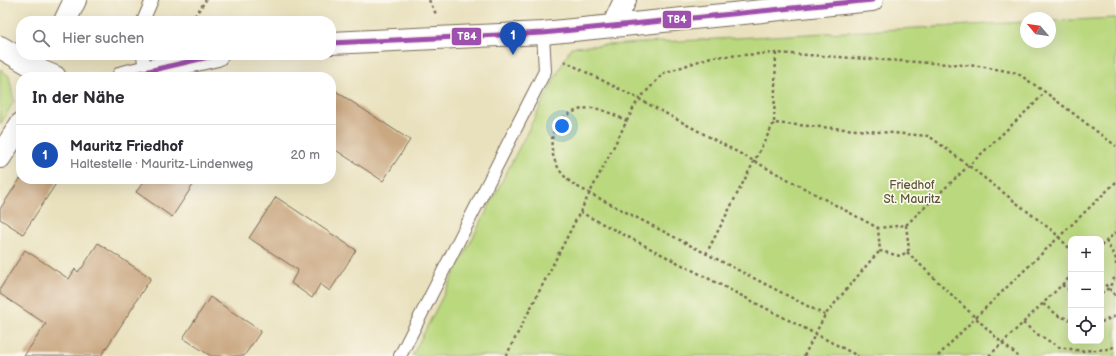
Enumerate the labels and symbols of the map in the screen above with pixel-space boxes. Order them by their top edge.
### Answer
line badge: T84 [662,10,692,29]
north arrow [1020,12,1056,48]
text: T84 [667,13,687,26]
pin: 1 [500,22,526,55]
line badge: T84 [451,27,482,46]
text: T84 [457,30,477,43]
your location [552,116,572,136]
park label: Friedhof St. Mauritz [884,178,941,207]

